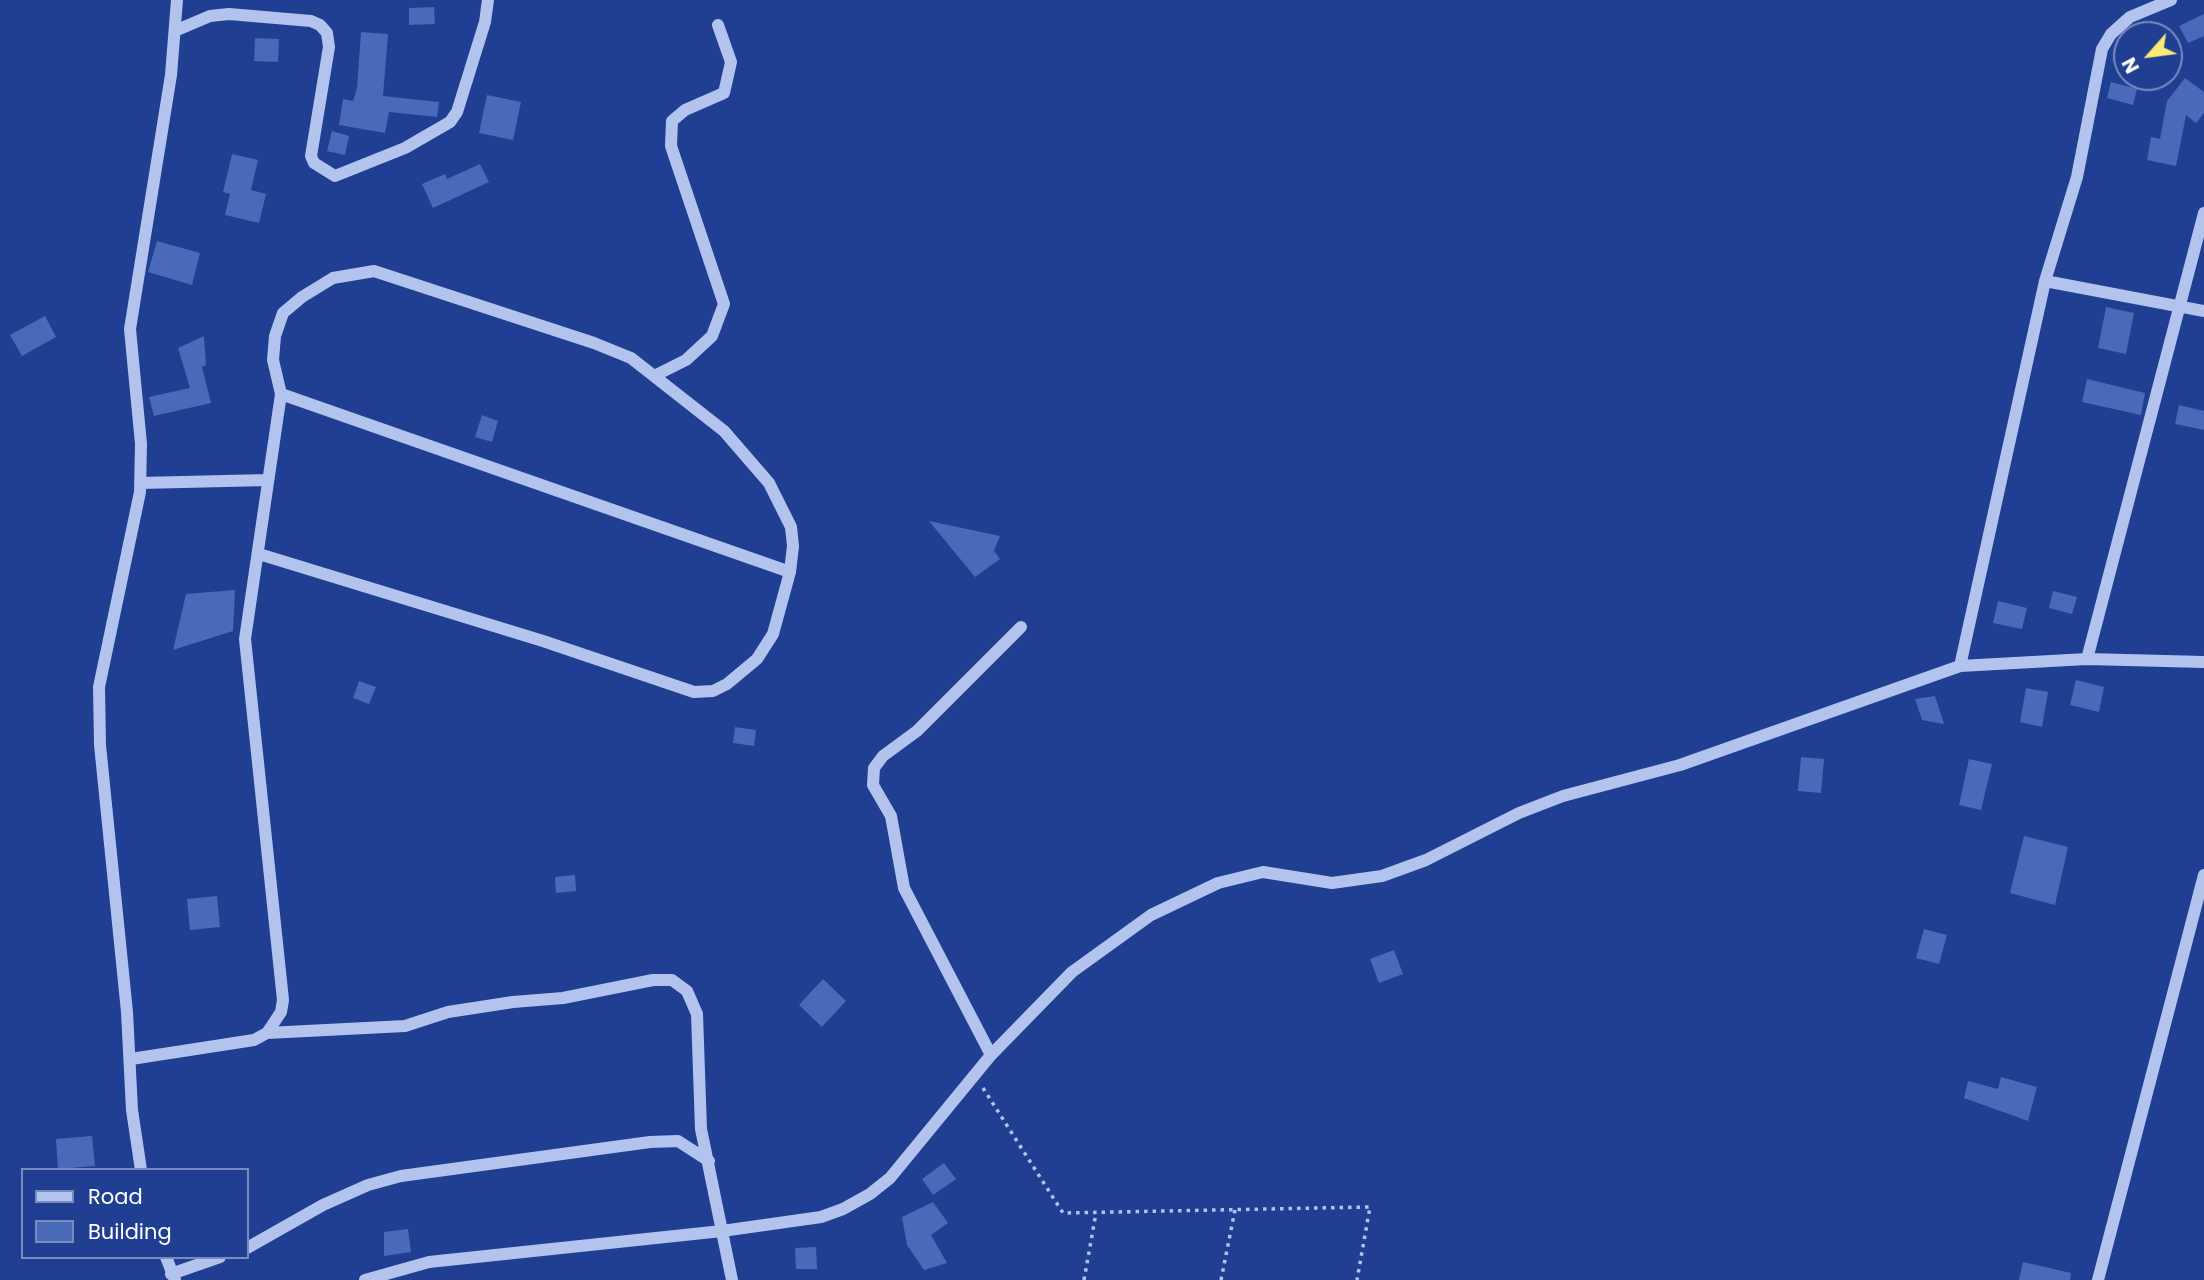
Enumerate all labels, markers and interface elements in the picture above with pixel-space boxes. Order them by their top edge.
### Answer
north arrow [2113,21,2183,91]
text: N [2116,53,2146,78]
legend [21,1168,248,1259]
text: Road [88,1182,143,1211]
text: Building [88,1217,172,1246]

